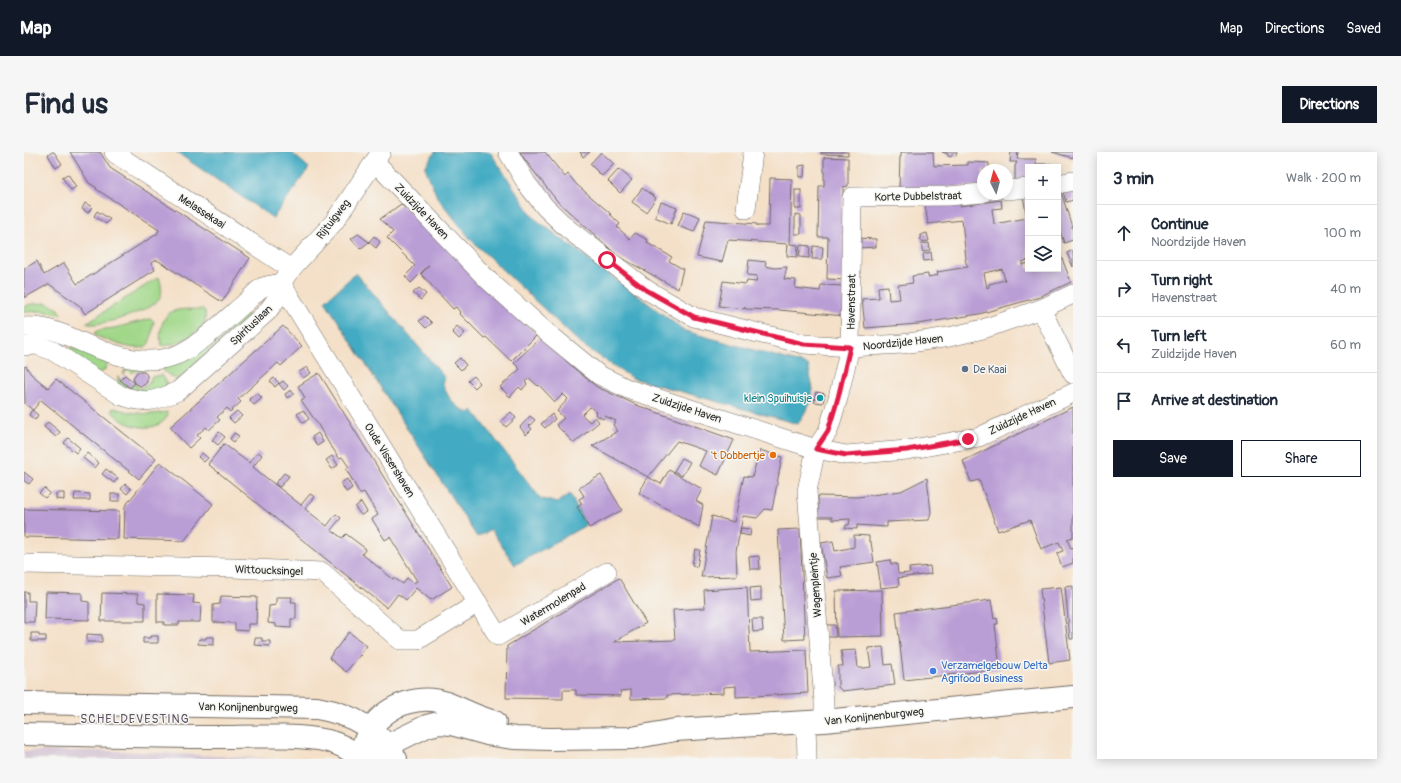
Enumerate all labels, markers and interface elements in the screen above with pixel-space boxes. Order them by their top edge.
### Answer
text: Map [20,16,51,40]
text: Map [1220,20,1243,37]
text: Directions [1265,20,1324,37]
text: Saved [1346,20,1381,37]
button: Directions [1282,86,1377,123]
text: Find us [24,87,108,122]
north arrow [977,164,1013,200]
map controls [1025,164,1061,272]
button: + [1025,164,1061,200]
text: 3 min [1113,168,1154,189]
text: Walk · 200 m [1286,170,1361,186]
street label: Zuidzijde Haven [392,181,452,242]
street label: Korte Dubbelstraat [874,189,962,204]
street label: Melassekaai [176,192,228,231]
street label: Rijtuigweg [314,196,353,242]
button: − [1025,200,1061,236]
text: Continue [1151,215,1209,234]
icon: ahead [1113,222,1135,244]
text: 100 m [1324,225,1361,241]
text: Noordzijde Haven [1151,234,1246,250]
button: layers [1025,236,1061,272]
route start [598,251,616,269]
text: Turn right [1151,271,1212,290]
street label: Havenstraat [845,273,858,330]
icon: right [1113,278,1135,300]
text: 40 m [1330,281,1361,297]
text: Havenstraat [1151,290,1217,306]
street label: Spirituslaan [227,303,275,348]
text: Turn left [1151,327,1207,346]
street label: Noordzijde Haven [862,332,944,353]
icon: left [1113,334,1135,356]
text: 60 m [1330,337,1361,353]
text: Zuidzijde Haven [1151,346,1237,362]
place label: De Kaai [973,363,1007,376]
marker: De Kaai [960,364,970,374]
icon: arrive [1113,390,1135,412]
street label: Zuidzijde Haven [650,391,723,426]
text: Arrive at destination [1151,391,1278,410]
place label: klein Spuihuisje [744,392,813,405]
marker: klein Spuihuisje [815,393,825,403]
street label: Zuidzijde Haven [987,395,1058,438]
street label: Oude Vissershaven [362,421,418,500]
route end [959,430,977,448]
button: Save [1113,440,1233,477]
button: Share [1241,440,1361,477]
place label: 't Dobbertje [711,449,766,462]
marker: 't Dobbertje [768,450,778,460]
street label: Wagenpleintje [807,551,824,618]
street label: Wittoucksingel [235,563,303,578]
street label: Watermolenpad [518,580,588,629]
place label: Verzamelgebouw Delta Agrifood Business [941,659,1048,685]
marker: Verzamelgebouw Delta Agrifood Business [928,666,938,676]
street label: Van Konijnenburgweg [198,700,298,715]
street label: Van Konijnenburgweg [824,705,925,728]
district label: SCHELDEVESTING [80,712,190,727]

